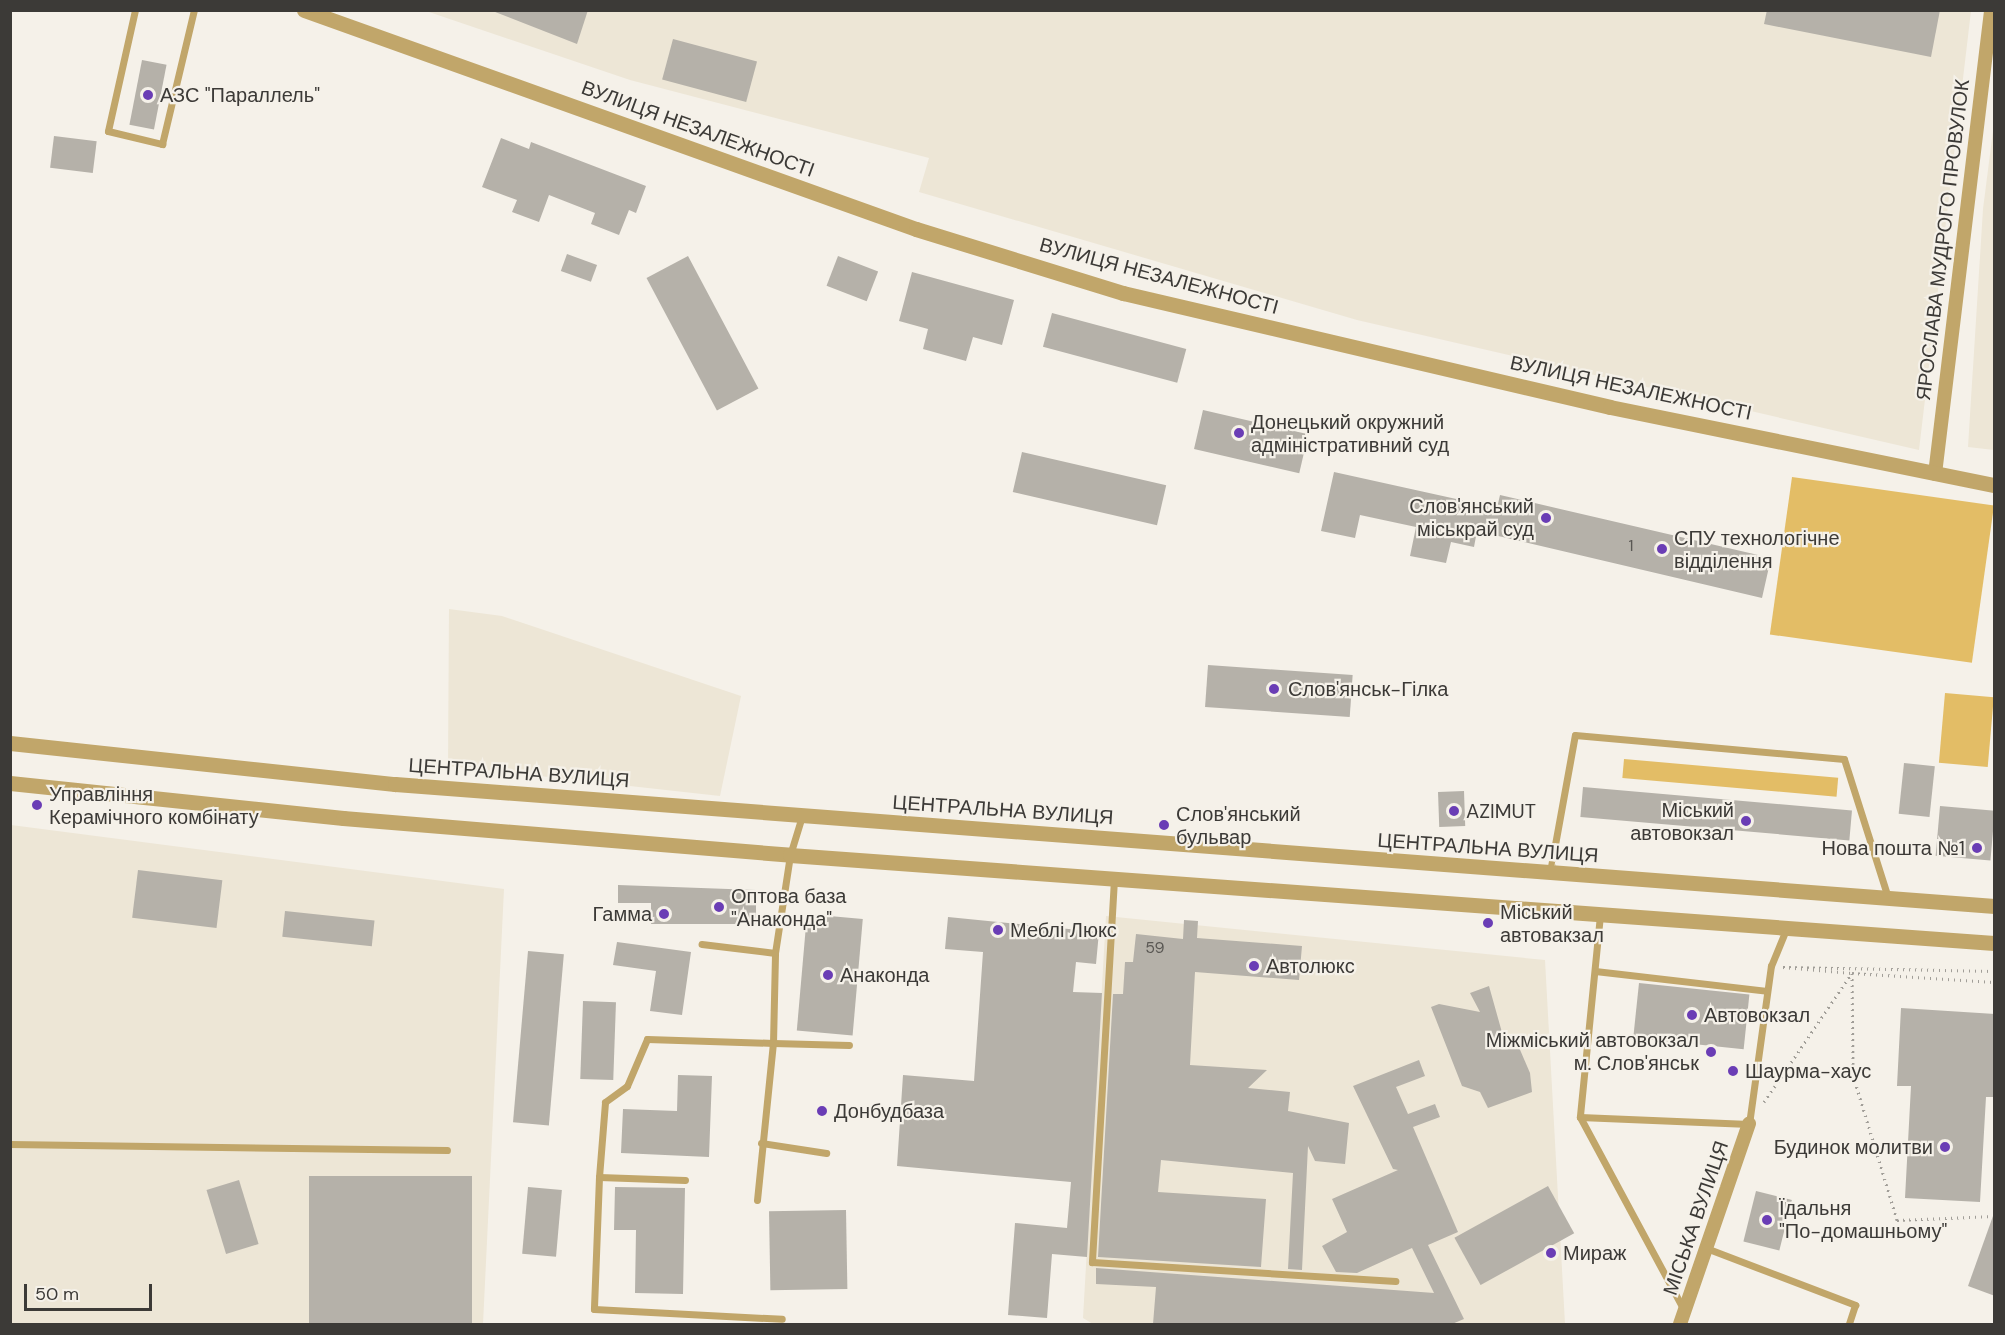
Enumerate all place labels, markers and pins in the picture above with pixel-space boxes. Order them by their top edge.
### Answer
place label: АЗС "Параллель" [160,83,320,107]
marker: АЗС "Параллель" [141,88,155,102]
place label: Донецький окружний адміністративний суд [1251,410,1449,457]
marker: Донецький окружний адміністративний суд [1232,426,1246,440]
place label: Слов'янський міськрай суд [1409,494,1534,541]
marker: Слов'янський міськрай суд [1539,511,1553,525]
place label: СПУ технологічне відділення [1674,526,1840,573]
marker: СПУ технологічне відділення [1655,542,1669,556]
place label: Слов'янськ-Гілка [1288,677,1448,701]
marker: Слов'янськ-Гілка [1265,680,1283,698]
place label: Управління Керамічного комбінату [49,782,259,829]
marker: Управління Керамічного комбінату [30,798,44,812]
place label: Міський автовокзал [1630,798,1734,845]
place label: AZIMUT [1466,799,1536,823]
place label: Слов'янський бульвар [1176,802,1301,849]
marker: AZIMUT [1447,804,1461,818]
marker: Міський автовокзал [1739,814,1753,828]
marker: Слов'янський бульвар [1157,818,1171,832]
place label: Нова пошта №1 [1822,836,1965,860]
marker: Нова пошта №1 [1970,841,1984,855]
place label: Оптова база "Анаконда" [731,884,846,931]
marker: Оптова база "Анаконда" [712,900,726,914]
place label: Міський автовакзал [1500,900,1604,947]
place label: Гамма [593,902,652,926]
marker: Гамма [657,907,671,921]
marker: Міський автовакзал [1481,916,1495,930]
place label: Меблі Люкс [1010,918,1117,942]
marker: Меблі Люкс [991,923,1005,937]
place label: Автолюкс [1266,954,1355,978]
marker: Автолюкс [1247,959,1261,973]
place label: Анаконда [840,963,929,987]
marker: Анаконда [821,968,835,982]
place label: Автовокзал [1704,1003,1810,1027]
marker: Автовокзал [1685,1008,1699,1022]
place label: Міжміський автовокзал м. Слов'янськ [1486,1028,1699,1075]
marker: Міжміський автовокзал м. Слов'янськ [1704,1045,1718,1059]
place label: Шаурма-хаус [1745,1059,1871,1083]
marker: Шаурма-хаус [1726,1064,1740,1078]
place label: Донбудбаза [834,1099,944,1123]
marker: Донбудбаза [815,1104,829,1118]
place label: Будинок молитви [1774,1135,1933,1159]
marker: Будинок молитви [1938,1140,1952,1154]
place label: Їдальня "По-домашньому" [1779,1196,1947,1243]
marker: Їдальня "По-домашньому" [1760,1213,1774,1227]
place label: Мираж [1563,1241,1626,1265]
marker: Мираж [1544,1246,1558,1260]

